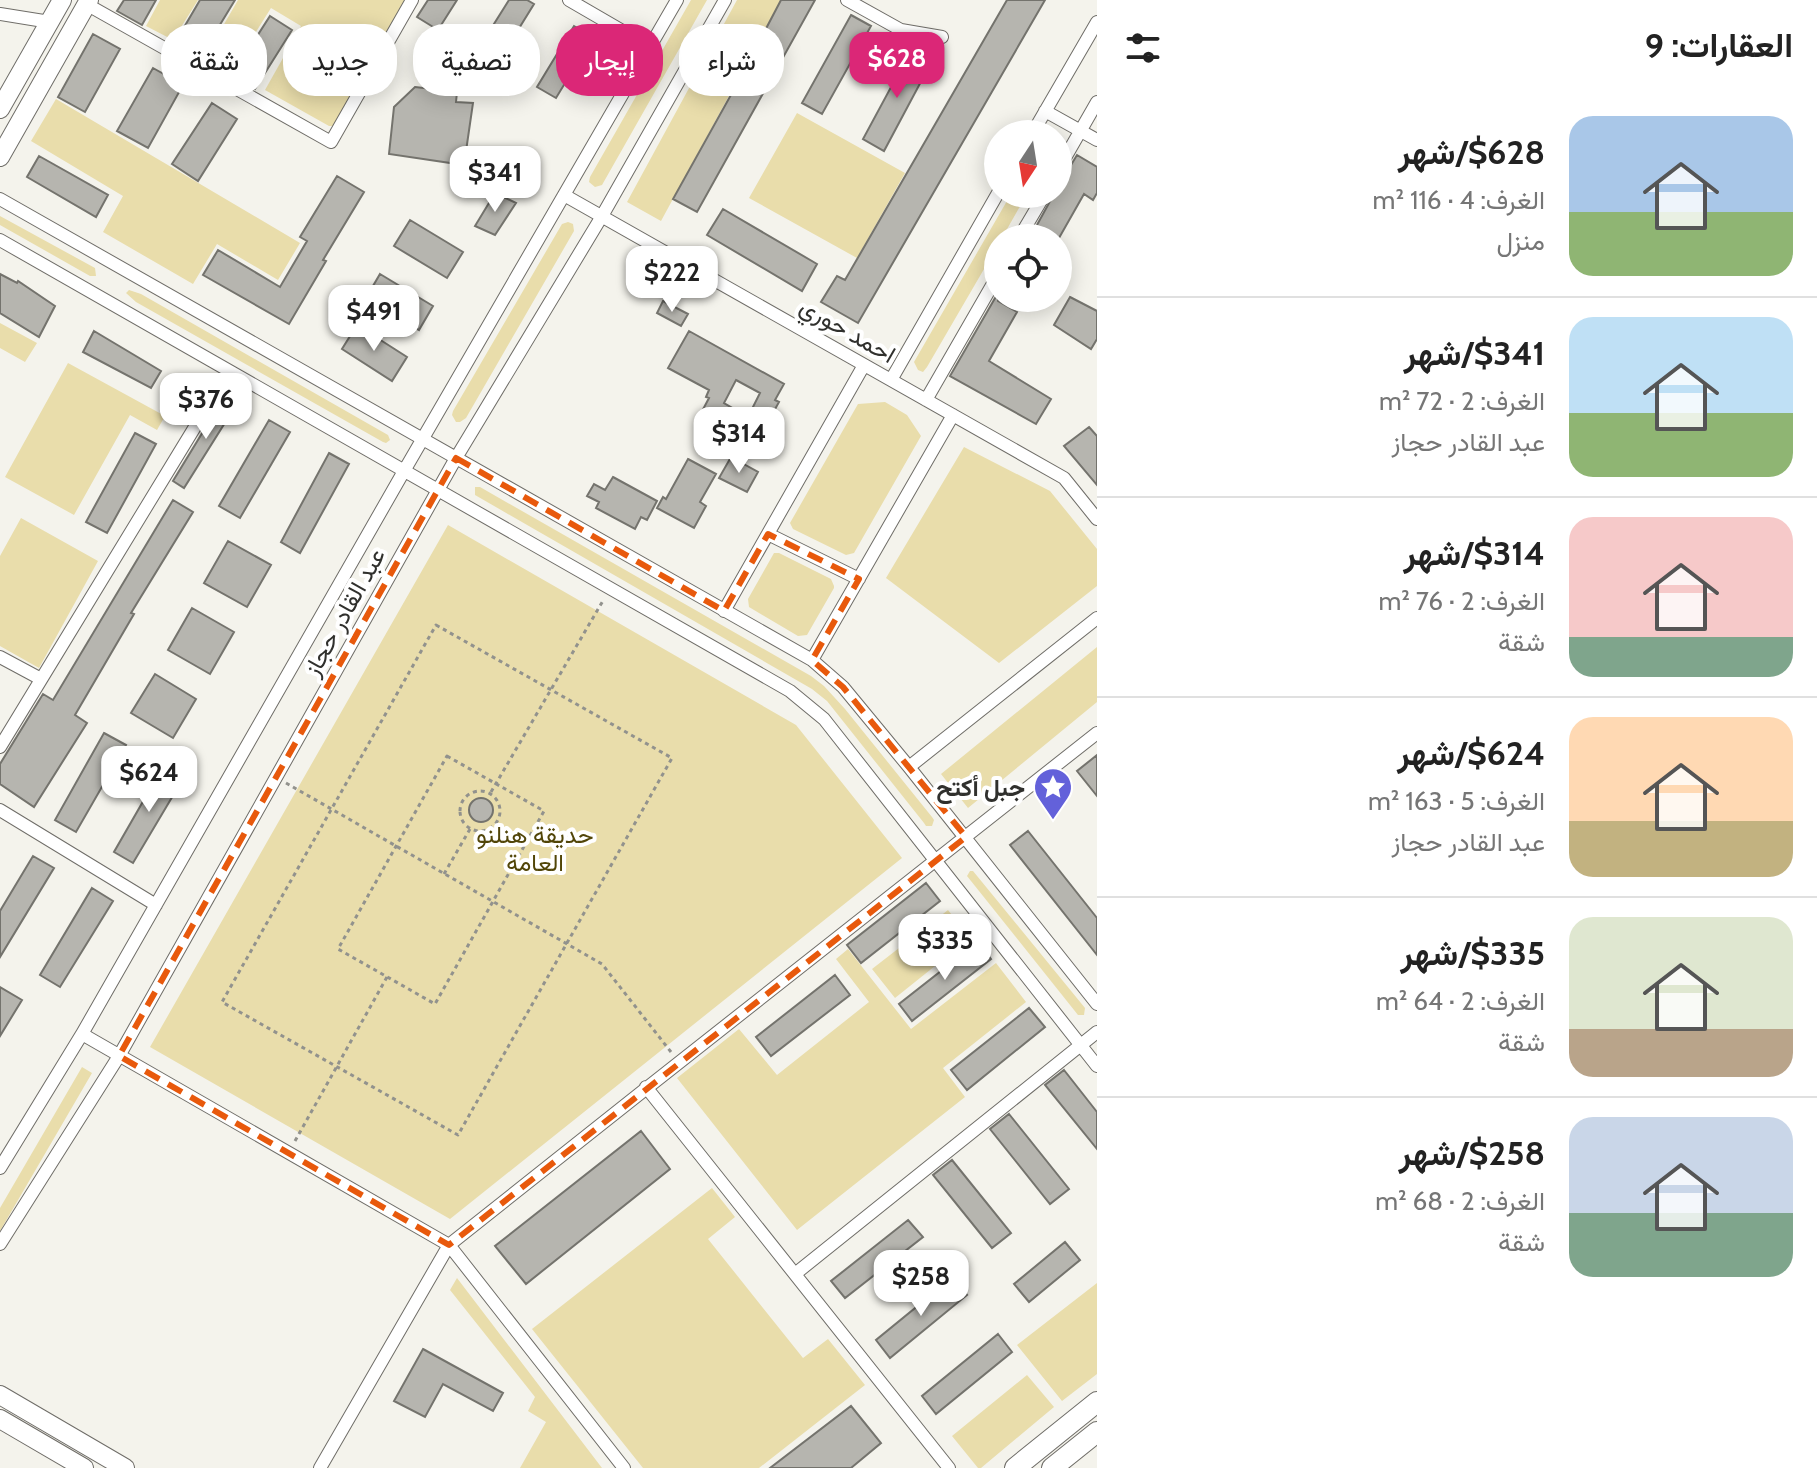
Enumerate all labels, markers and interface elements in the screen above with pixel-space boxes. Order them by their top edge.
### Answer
chip: شقة [161,24,267,96]
chip: جديد [283,24,397,96]
chip: تصفية [413,24,540,96]
chip: إيجار [556,24,663,96]
chip: شراء [679,24,784,96]
text: العقارات: 9 [1645,24,1793,66]
icon: filters [1121,26,1165,70]
pin: $628 [850,32,944,100]
text: $628 [867,42,927,74]
north arrow [984,120,1072,208]
map controls [984,120,1072,312]
text: $628/شهر [1398,131,1545,173]
pin: $341 [448,146,542,214]
icon: home [1633,148,1729,244]
text: $341 [468,156,522,188]
text: الغرف: 4 · 116 m² [1373,184,1545,216]
button: locate [984,224,1072,312]
text: منزل [1496,225,1545,257]
pin: $222 [625,246,719,314]
text: $222 [644,256,700,288]
pin: $491 [327,285,421,353]
street label: احمد حوري [793,291,901,373]
text: $491 [346,295,402,327]
text: $341/شهر [1404,332,1545,374]
icon: home [1633,349,1729,445]
pin: $376 [159,373,253,441]
text: $376 [178,383,234,415]
text: الغرف: 2 · 72 m² [1379,385,1545,417]
pin: $314 [692,407,786,475]
text: $314 [712,417,766,449]
text: عبد القادر حجاز [1391,426,1545,458]
text: $314/شهر [1404,532,1545,574]
street label: عبد القادر حجاز [296,543,392,682]
icon: home [1633,549,1729,645]
text: الغرف: 2 · 76 m² [1378,585,1545,617]
text: شقة [1498,626,1545,658]
text: $624/شهر [1397,732,1545,774]
pin: $624 [102,746,196,814]
icon: home [1633,749,1729,845]
text: $624 [119,756,179,788]
place icon: جبل أكتح [1032,766,1074,821]
place label: جبل أكتح [936,773,1025,805]
text: الغرف: 5 · 163 m² [1368,785,1545,817]
park label: حديقة هنلنو العامة [476,820,594,877]
text: عبد القادر حجاز [1391,826,1545,858]
pin: $335 [898,914,992,982]
text: $335 [916,924,974,956]
text: $335/شهر [1401,932,1545,974]
icon: home [1633,949,1729,1045]
text: الغرف: 2 · 64 m² [1376,985,1545,1017]
text: شقة [1498,1026,1545,1058]
text: $258/شهر [1399,1132,1545,1174]
icon: home [1633,1149,1729,1245]
text: الغرف: 2 · 68 m² [1375,1185,1545,1217]
text: شقة [1498,1226,1545,1258]
pin: $258 [874,1250,968,1318]
text: $258 [892,1260,950,1292]

